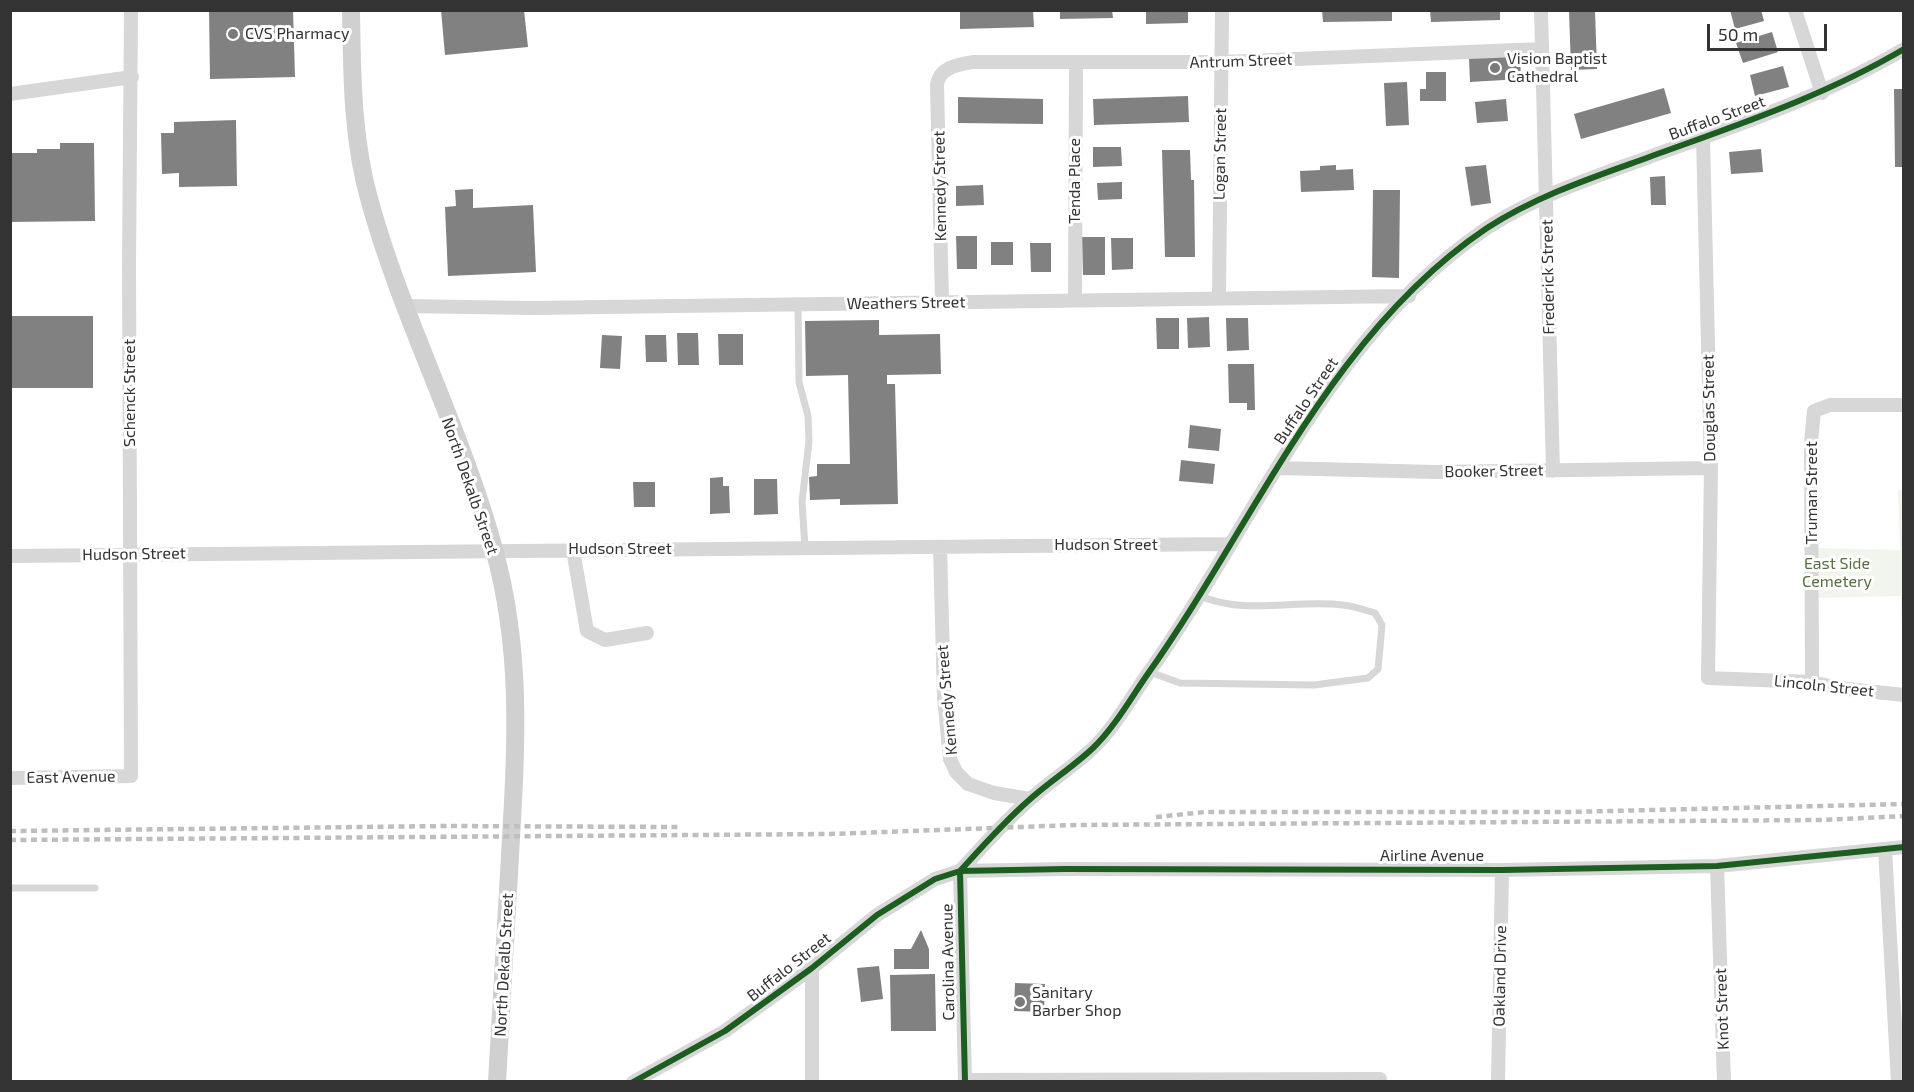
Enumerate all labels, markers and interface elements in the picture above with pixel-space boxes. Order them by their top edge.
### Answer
scale bar [1710,12,1830,50]
text: 50 m [1718,23,1758,45]
place label: CVS Pharmacy [245,24,349,44]
marker: CVS Pharmacy [226,27,240,41]
place label: Vision Baptist Cathedral [1507,49,1607,87]
street label: Antrum Street [1189,50,1293,72]
marker: Vision Baptist Cathedral [1488,61,1502,75]
street label: Buffalo Street [1666,92,1768,144]
street label: Logan Street [1210,108,1230,200]
street label: Kennedy Street [929,130,951,242]
street label: Tenda Place [1065,138,1085,224]
street label: Frederick Street [1537,219,1559,335]
street label: Weathers Street [846,292,966,314]
street label: Schenck Street [120,339,140,447]
street label: Buffalo Street [1270,354,1342,448]
street label: Douglas Street [1698,354,1720,462]
street label: North Dekalb Street [438,415,502,557]
street label: Truman Street [1802,441,1822,545]
street label: Booker Street [1444,461,1544,481]
street label: Hudson Street [1054,535,1158,555]
street label: Hudson Street [568,539,672,559]
street label: Hudson Street [82,543,186,565]
park label: East Side Cemetery [1802,554,1872,592]
street label: Kennedy Street [933,644,961,756]
street label: Lincoln Street [1773,671,1875,701]
street label: East Avenue [26,767,116,787]
street label: Airline Avenue [1380,846,1484,866]
street label: North Dekalb Street [491,893,517,1037]
street label: Carolina Avenue [937,903,959,1021]
street label: Oakland Drive [1490,925,1510,1027]
street label: Buffalo Street [743,928,835,1006]
street label: Knot Street [1711,968,1733,1050]
place label: Sanitary Barber Shop [1032,983,1121,1021]
marker: Sanitary Barber Shop [1013,995,1027,1009]

